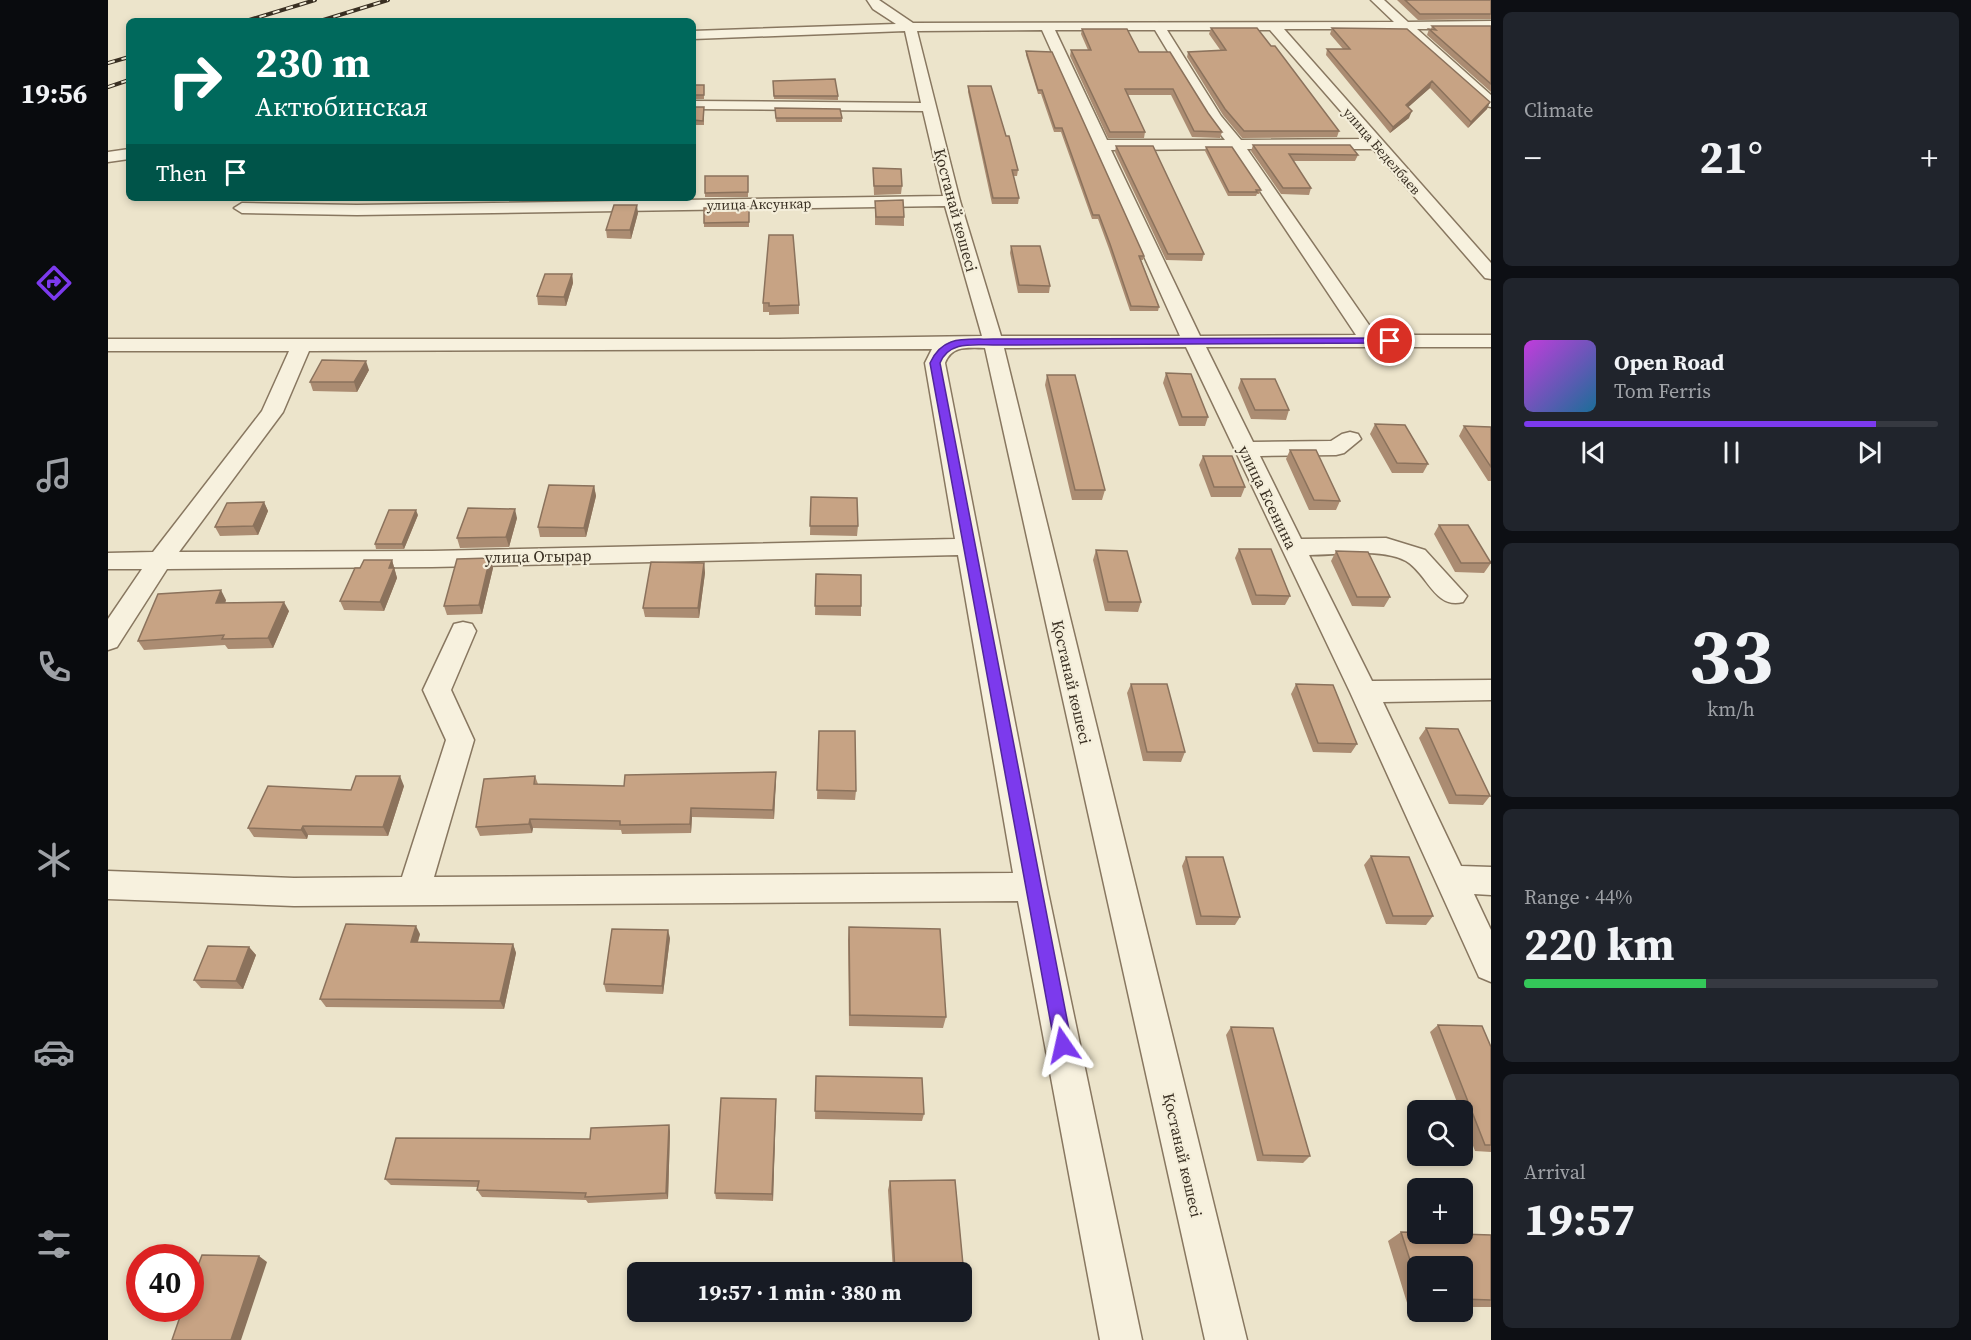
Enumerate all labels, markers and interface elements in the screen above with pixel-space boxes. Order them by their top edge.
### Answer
text: 230 m [255,33,370,91]
icon: right [156,42,234,120]
text: 19:56 [21,75,87,112]
text: Актюбинская [255,88,428,125]
text: Climate [1524,96,1593,124]
street label: улица Беделбаев [1338,103,1426,199]
text: 21° [1699,126,1763,188]
text: − [1524,135,1542,180]
text: + [1920,135,1938,180]
street label: Қостанай көшесі [929,146,983,274]
icon: arrive [219,156,252,189]
text: Then [156,158,207,188]
street label: улица Аксункар [706,193,812,215]
icon: directions [33,262,75,304]
pin [1364,315,1415,366]
icon: arrive [1373,324,1406,357]
text: Open Road [1614,347,1724,377]
text: Tom Ferris [1614,377,1711,405]
icon: previous [1577,436,1610,469]
icon: pause [1715,436,1748,469]
icon: next [1853,436,1886,469]
street label: улица Есенина [1233,441,1303,553]
icon: music [33,454,75,496]
street label: улица Отырар [484,544,592,568]
text: 33 [1689,602,1773,709]
street label: Қостанай көшесі [1047,618,1097,747]
icon: phone [33,646,75,688]
text: km/h [1707,695,1755,723]
icon: climate [33,839,75,881]
text: Range · 44% [1524,883,1633,911]
text: 220 km [1524,913,1675,975]
position arrow [1031,1013,1095,1077]
icon: car [33,1031,75,1073]
street label: Қостанай көшесі [1158,1091,1208,1220]
map controls [1407,1100,1473,1322]
button: search [1407,1100,1473,1166]
text: Arrival [1524,1158,1586,1186]
button: + [1407,1178,1473,1244]
text: 19:57 [1524,1188,1635,1250]
icon: filters [33,1223,75,1265]
speed limit sign: 40 [126,1244,204,1322]
button: − [1407,1256,1473,1322]
text: 19:57 · 1 min · 380 m [698,1277,901,1307]

